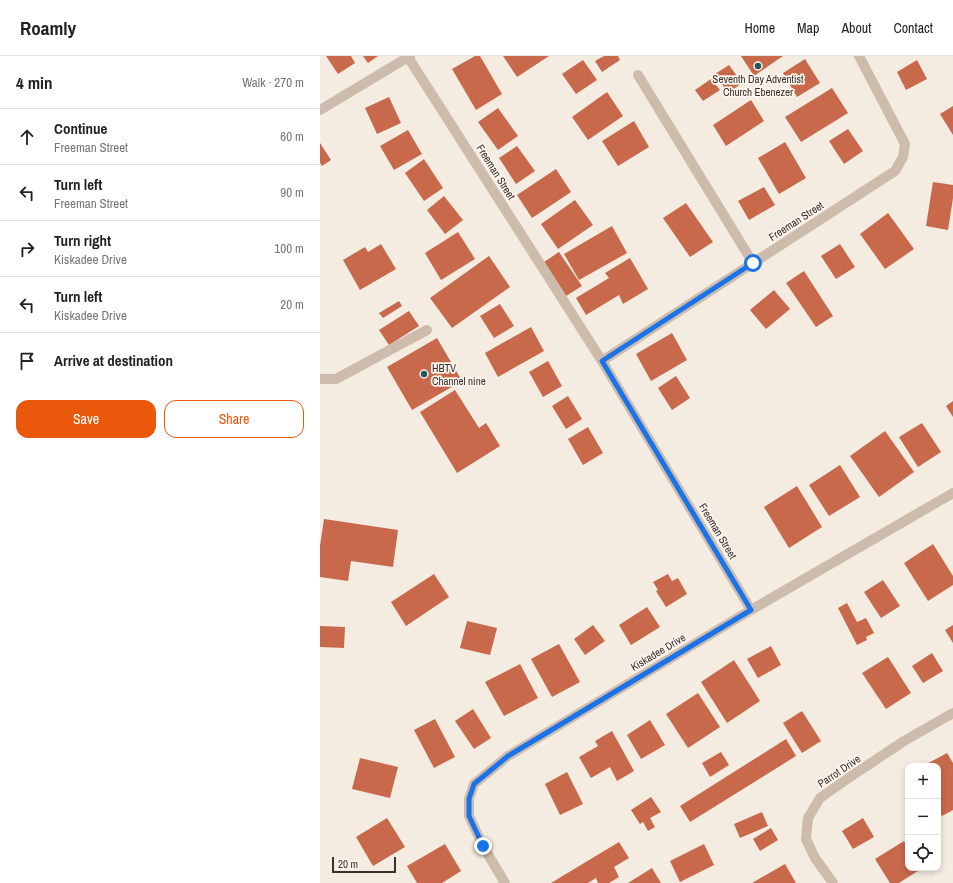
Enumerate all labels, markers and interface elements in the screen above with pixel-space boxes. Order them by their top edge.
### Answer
text: Roamly [20,15,76,41]
text: Home [744,19,775,37]
text: Map [797,19,819,37]
text: About [841,19,871,37]
text: Contact [893,19,933,37]
marker: Seventh Day Adventist Church Ebenezer [753,61,763,71]
text: 4 min [16,71,52,94]
place label: Seventh Day Adventist Church Ebenezer [712,72,804,99]
text: Walk · 270 m [242,74,304,91]
text: Continue [54,118,107,139]
icon: ahead [16,126,38,148]
text: 60 m [280,128,304,145]
text: Freeman Street [54,139,128,156]
street label: Freeman Street [473,142,519,203]
text: Turn left [54,174,102,195]
icon: left [16,182,38,204]
text: 90 m [280,184,304,201]
text: Freeman Street [54,195,128,212]
street label: Freeman Street [766,198,827,244]
text: Turn right [54,230,111,251]
icon: right [16,238,38,260]
text: 100 m [274,240,304,257]
text: Kiskadee Drive [54,251,127,268]
route start [744,254,762,272]
text: Turn left [54,286,102,307]
icon: left [16,294,38,316]
text: 20 m [280,296,304,313]
text: Kiskadee Drive [54,307,127,324]
icon: arrive [16,350,38,372]
text: Arrive at destination [54,350,173,371]
place label: HBTV Channel nine [432,361,486,388]
marker: HBTV Channel nine [419,369,429,379]
button: Save [16,400,156,438]
button: Share [164,400,304,438]
street label: Freeman Street [696,501,740,562]
street label: Kiskadee Drive [628,630,688,674]
street label: Parrot Drive [815,752,863,790]
map controls [905,763,941,871]
button: + [905,763,941,799]
button: − [905,799,941,835]
button: locate [905,835,941,871]
route end [474,837,492,855]
scale bar [332,855,396,874]
text: 20 m [338,857,358,871]

